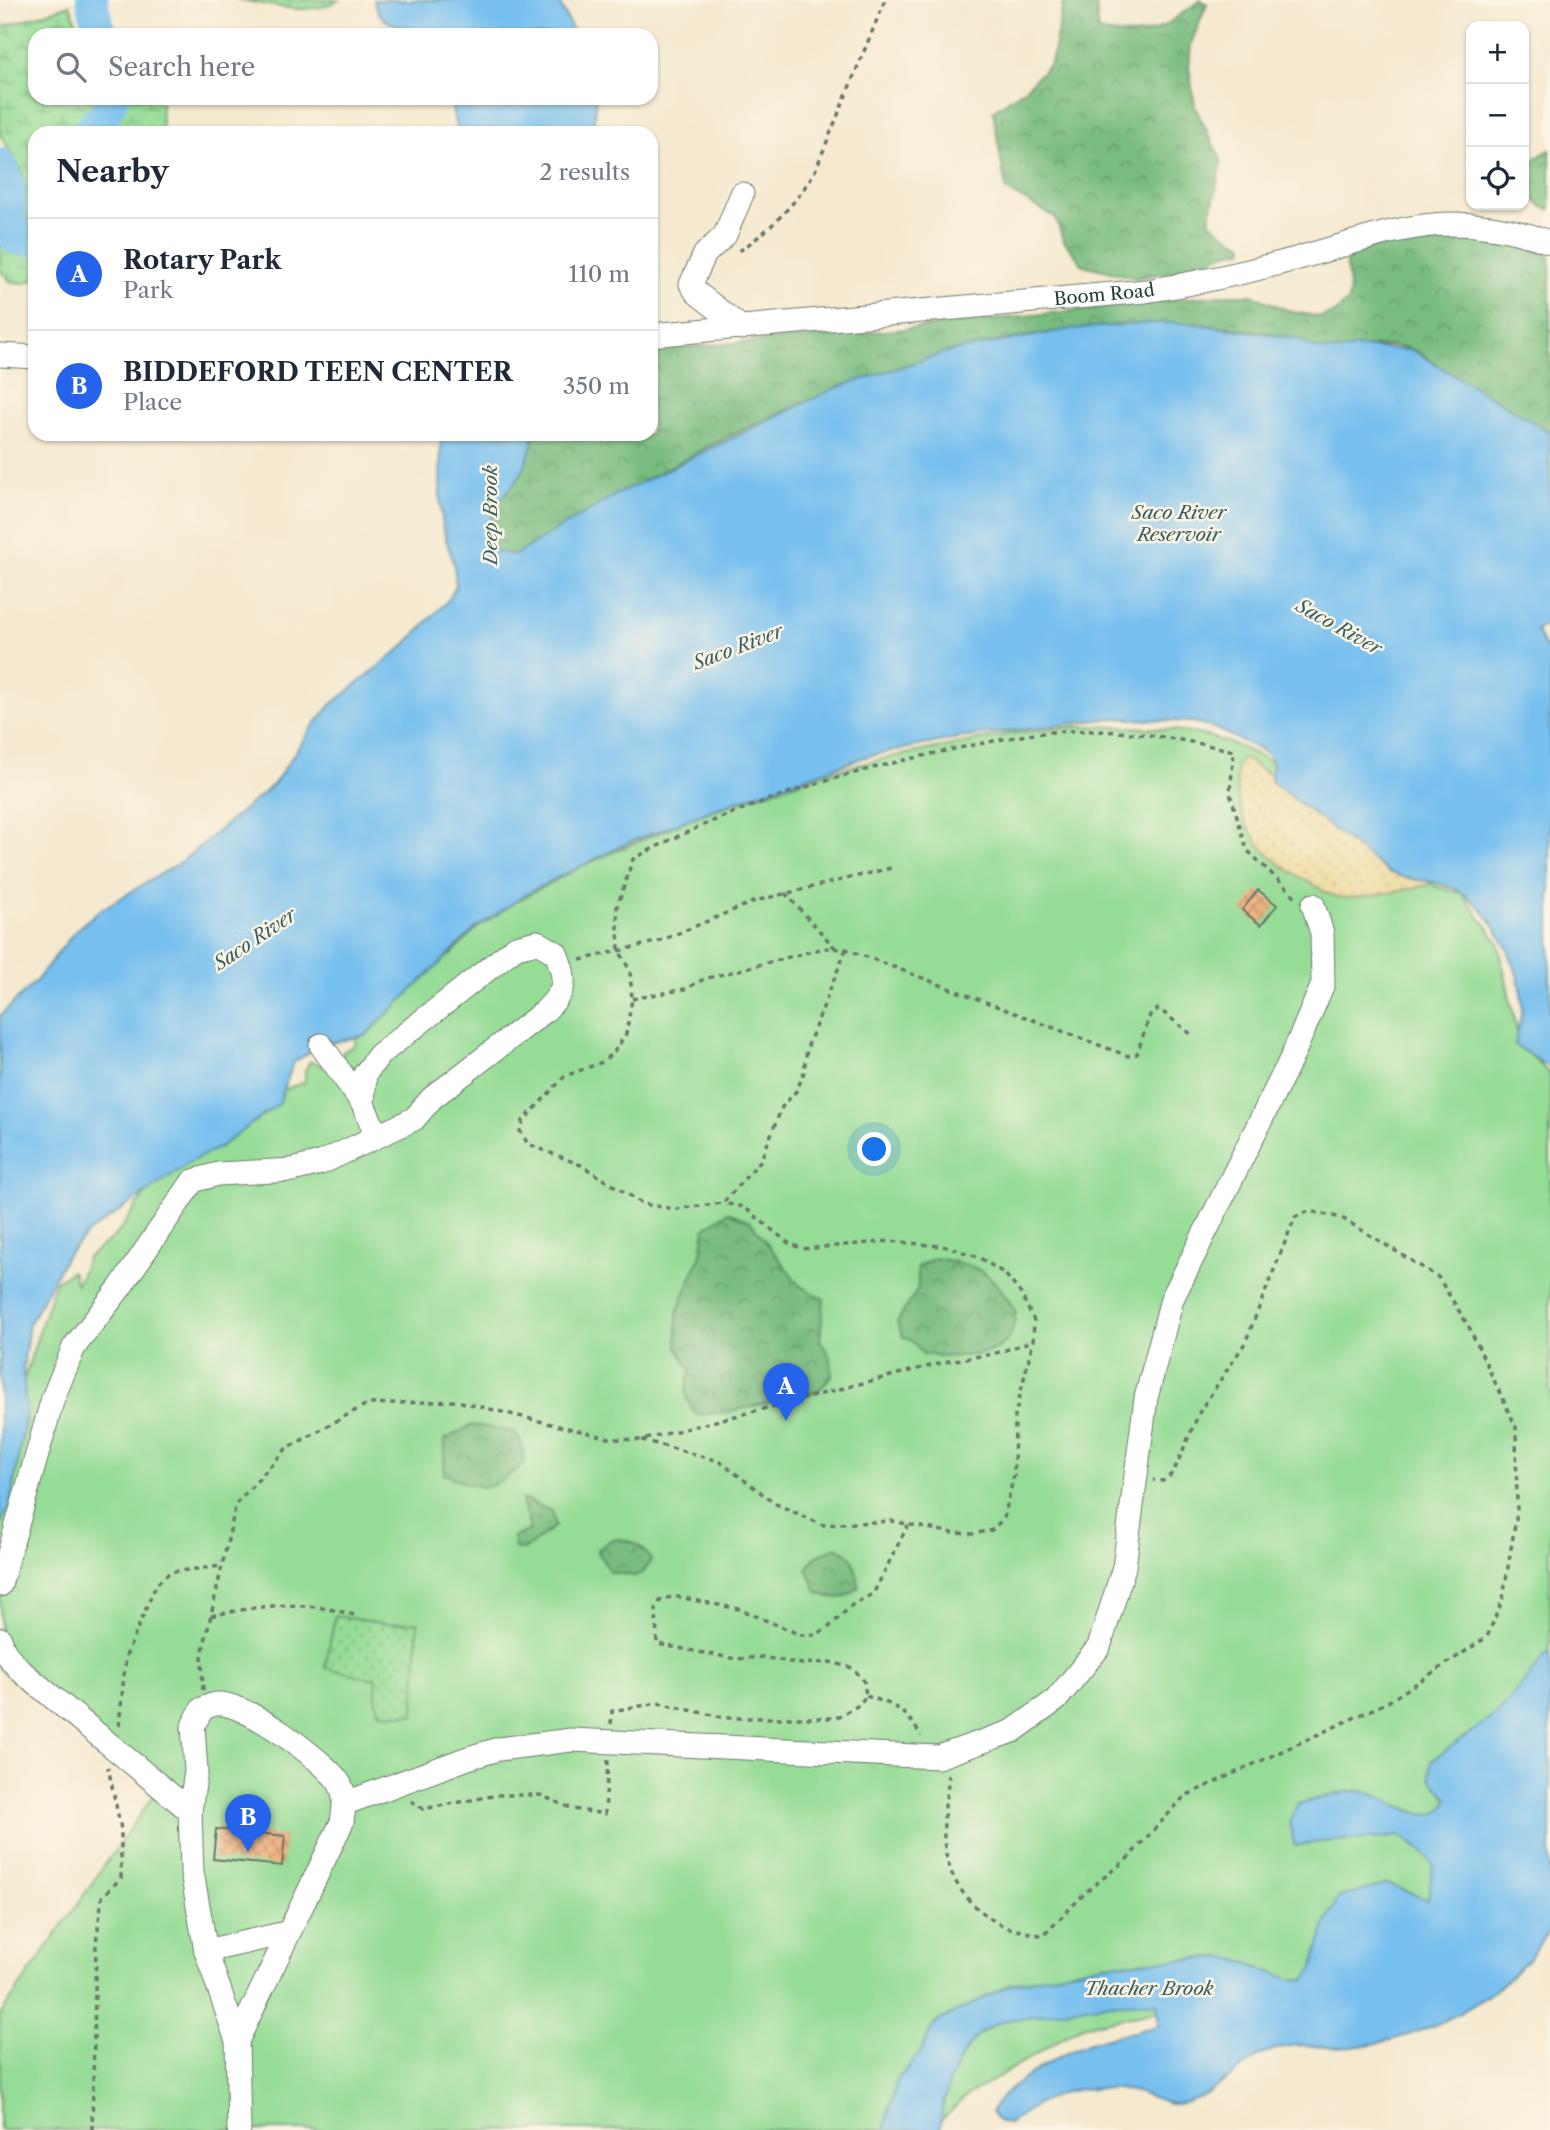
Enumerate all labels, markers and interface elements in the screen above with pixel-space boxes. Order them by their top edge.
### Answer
map controls [1466,21,1529,210]
button: + [1466,21,1529,84]
search box [28,28,658,105]
icon: search [52,48,90,86]
text: Search here [108,51,255,83]
button: − [1466,84,1529,147]
button: locate [1466,147,1529,210]
text: Nearby [56,153,169,190]
text: 2 results [539,158,630,186]
text: Rotary Park [123,244,281,276]
text: A [70,260,88,288]
text: 110 m [569,260,630,288]
text: Park [123,276,173,304]
street label: Boom Road [1053,279,1156,310]
text: BIDDEFORD TEEN CENTER [123,356,513,388]
text: B [70,372,88,400]
text: 350 m [563,372,630,400]
text: Place [123,388,182,416]
water label: Deep Brook [479,465,502,567]
water label: Saco River Reservoir [1131,501,1227,546]
water label: Saco River [1291,594,1387,661]
water label: Saco River [689,619,787,675]
water label: Saco River [208,902,302,976]
your location [857,1132,891,1166]
pin: A [763,1363,809,1421]
pin: B [225,1794,271,1852]
water label: Thacher Brook [1084,1977,1214,2000]

